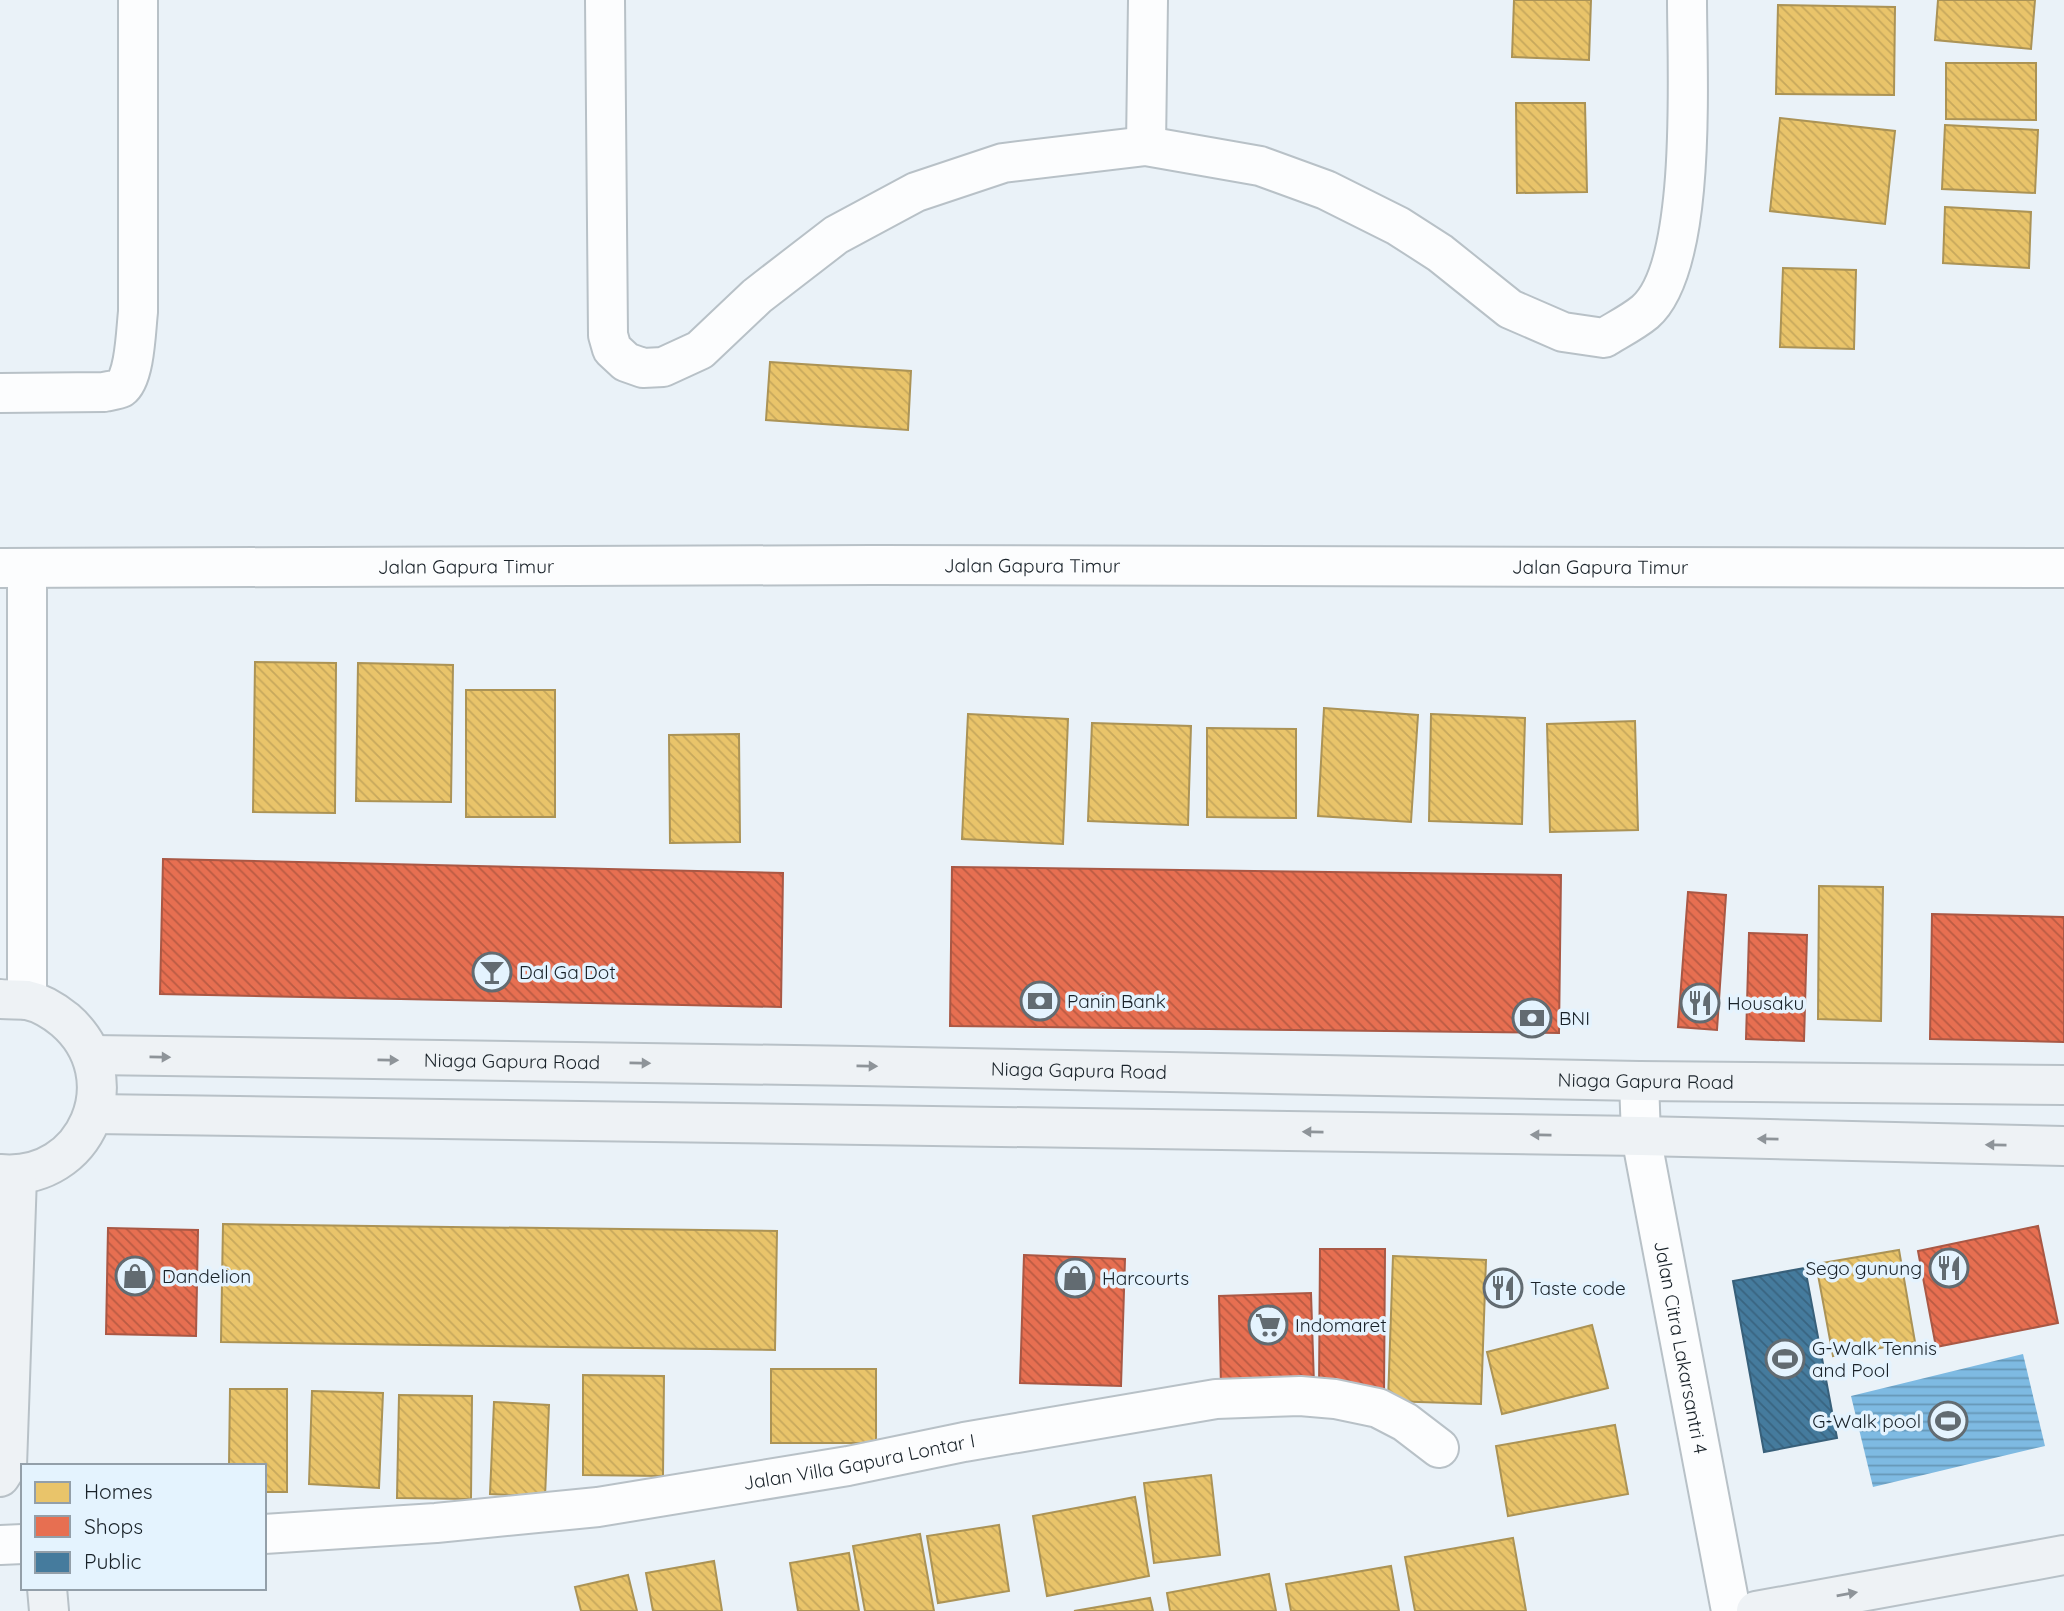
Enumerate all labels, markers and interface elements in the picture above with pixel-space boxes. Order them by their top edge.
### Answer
street label: Jalan Gapura Timur [944,553,1121,578]
street label: Jalan Gapura Timur [378,554,555,579]
street label: Jalan Gapura Timur [1512,555,1689,579]
bar icon: Dal Ga Dot [471,951,513,993]
place label: Dal Ga Dot [519,960,616,984]
bank icon: Panin Bank [1019,980,1061,1022]
restaurant icon: Housaku [1679,982,1721,1024]
place label: Panin Bank [1067,989,1166,1013]
place label: Housaku [1727,991,1804,1015]
bank icon: BNI [1511,997,1553,1039]
place label: BNI [1559,1006,1590,1030]
street label: Niaga Gapura Road [424,1048,600,1074]
one-way arrow [150,1051,172,1062]
one-way arrow [377,1054,399,1066]
one-way arrow [629,1057,651,1069]
street label: Niaga Gapura Road [991,1057,1167,1084]
one-way arrow [857,1060,879,1072]
street label: Niaga Gapura Road [1557,1067,1734,1094]
one-way arrow [1302,1127,1324,1138]
one-way arrow [1530,1129,1552,1141]
one-way arrow [1757,1134,1779,1145]
one-way arrow [1985,1139,2007,1150]
street label: Jalan Citra Lakarsantri 4 [1649,1239,1713,1456]
restaurant icon: Sego gunung [1928,1247,1970,1289]
shop icon: Dandelion [114,1255,156,1297]
place label: Sego gunung [1805,1256,1922,1280]
shop icon: Harcourts [1054,1257,1096,1299]
place label: Dandelion [162,1264,251,1288]
place label: Harcourts [1102,1266,1189,1290]
restaurant icon: Taste code [1482,1267,1524,1309]
place label: Taste code [1530,1276,1626,1300]
supermarket icon: Indomaret [1247,1304,1289,1346]
place label: Indomaret [1295,1313,1387,1337]
place label: G-Walk Tennis and Pool [1812,1336,1937,1382]
sports icon: G-Walk Tennis and Pool [1764,1338,1806,1380]
sports icon: G-Walk pool [1927,1400,1969,1442]
place label: G-Walk pool [1812,1409,1921,1433]
street label: Jalan Villa Gapura Lontar I [741,1428,977,1495]
legend [21,1464,266,1590]
text: Homes [84,1478,153,1504]
text: Shops [84,1513,143,1539]
text: Public [84,1548,141,1574]
one-way arrow [1836,1589,1858,1600]

